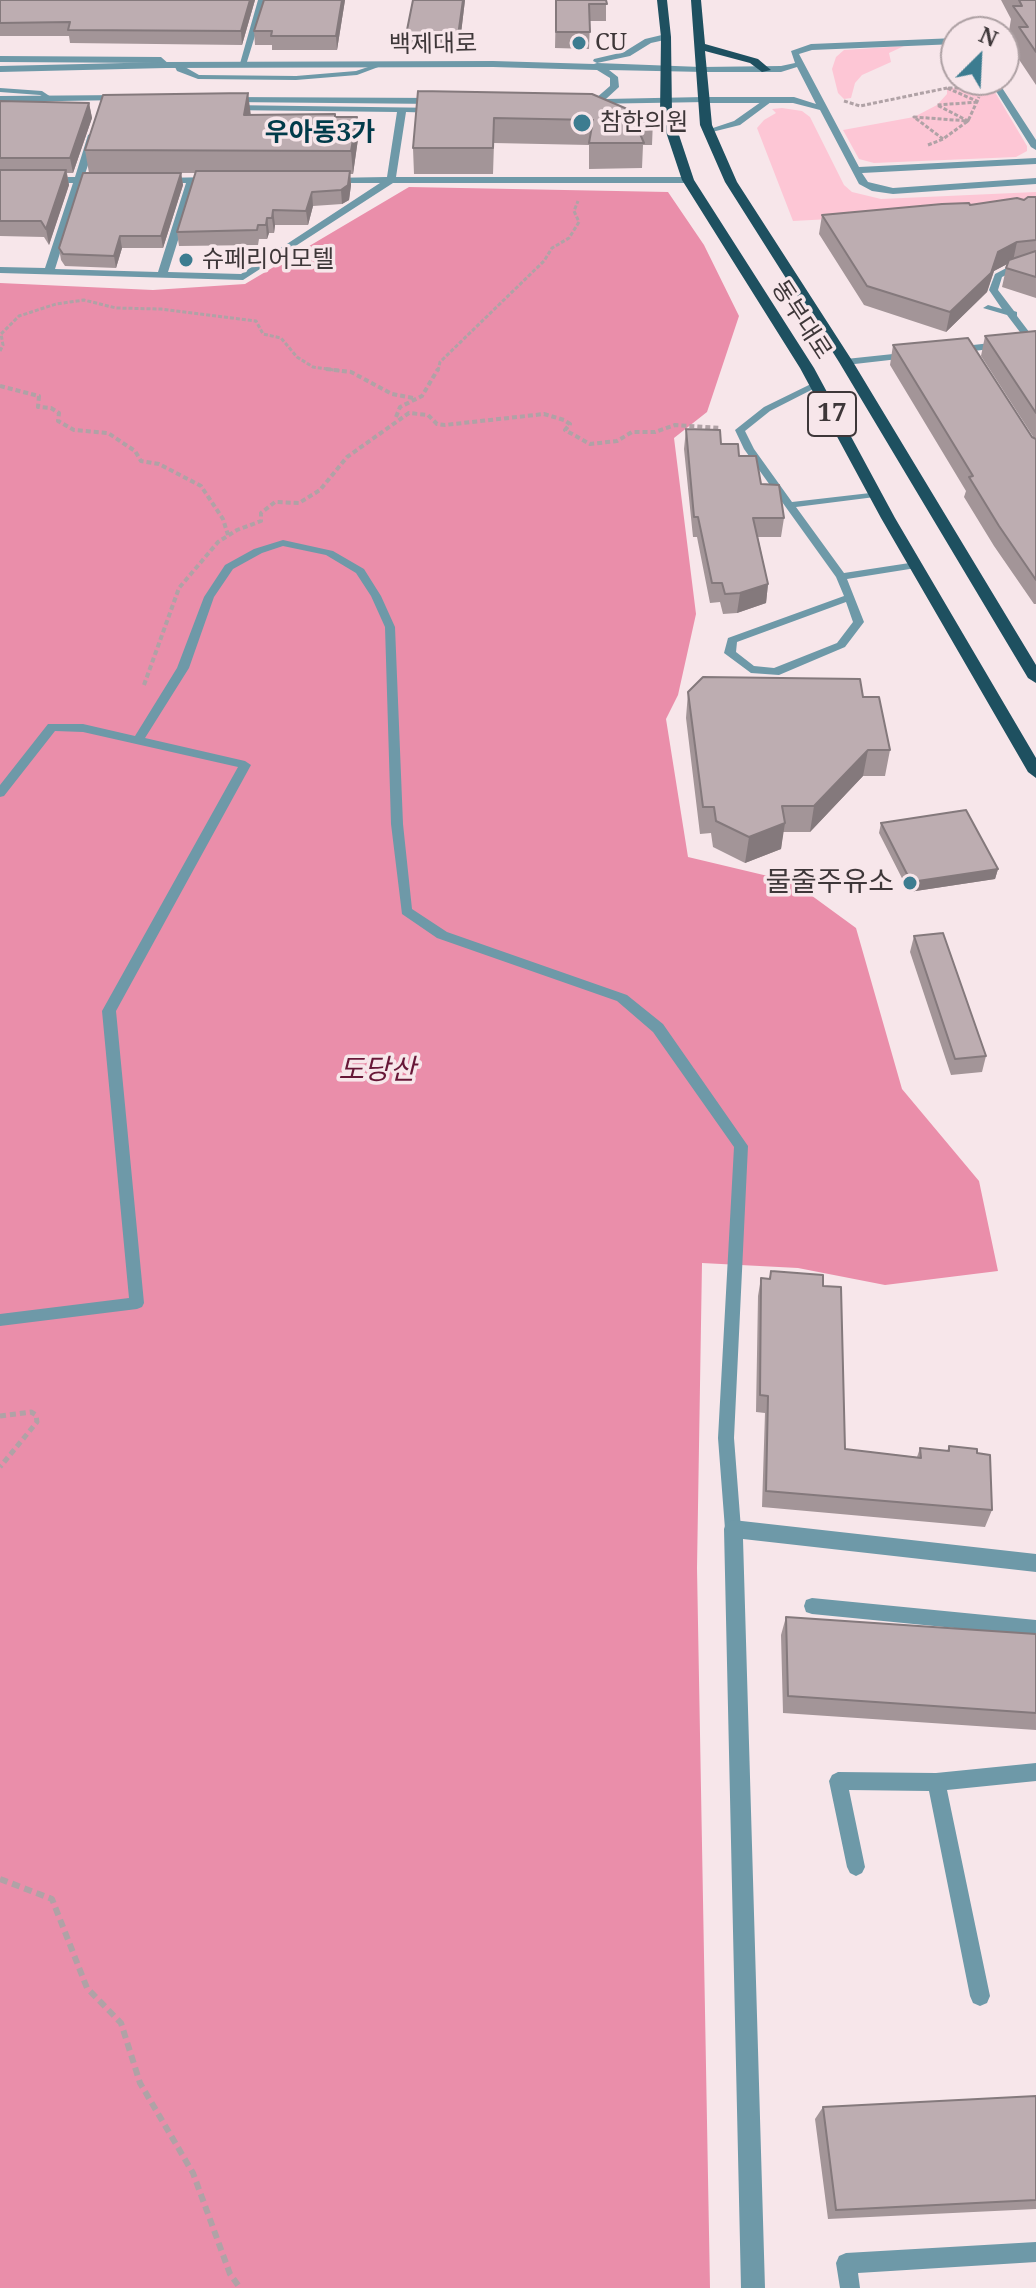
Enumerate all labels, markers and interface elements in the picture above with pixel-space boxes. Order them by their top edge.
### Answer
north arrow [940,16,1020,96]
text: N [975,19,1003,53]
place label: CU [595,29,627,57]
street label: 백제대로 [389,30,477,60]
marker: CU [570,34,588,52]
place label: 참한의원 [600,109,688,137]
marker: 참한의원 [571,112,593,134]
district label: 우아동3가 [265,118,375,150]
place label: 슈페리어모텔 [202,246,334,274]
marker: 슈페리어모텔 [177,251,195,269]
street label: 동부대로 [765,275,837,365]
road number: 17 [808,392,856,436]
place label: 물줄주유소 [765,866,894,900]
marker: 물줄주유소 [901,874,919,892]
park label: 도당산 [338,1054,416,1088]

